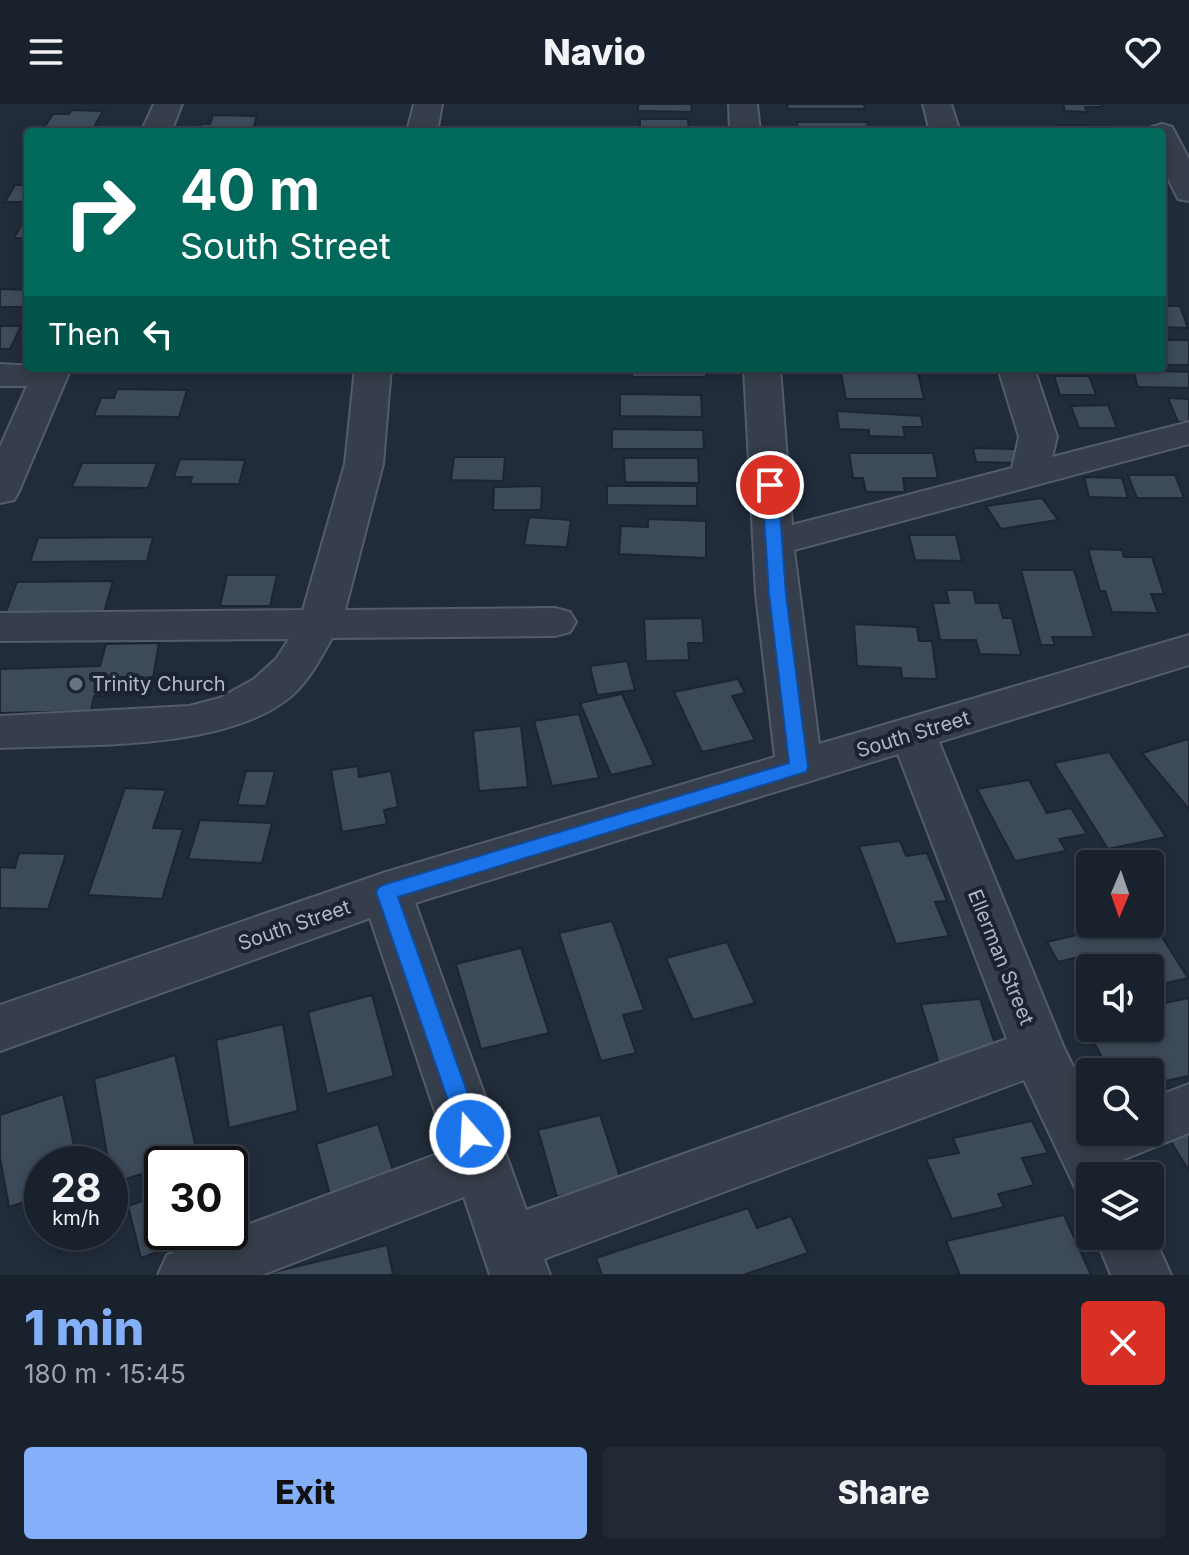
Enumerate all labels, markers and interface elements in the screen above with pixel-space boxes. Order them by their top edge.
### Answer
icon: menu [24,30,68,74]
text: Navio [543,30,646,74]
icon: heart [1121,30,1165,74]
text: 40 m [180,156,320,224]
icon: right [48,160,152,264]
text: South Street [180,224,391,268]
icon: left [136,312,180,356]
text: Then [48,316,120,352]
pin [736,451,804,519]
icon: arrive [748,463,792,507]
place label: Trinity Church [92,672,226,696]
marker: Trinity Church [67,675,85,693]
street label: South Street [854,705,973,763]
north arrow [1076,850,1164,938]
map controls [1076,850,1164,1250]
street label: Ellerman Street [963,886,1039,1029]
street label: South Street [235,894,354,955]
button: sound [1076,954,1164,1042]
button: search [1076,1058,1164,1146]
position arrow [428,1092,512,1176]
speed limit sign: 30 [144,1146,248,1250]
button: layers [1076,1162,1164,1250]
text: 28 [50,1163,102,1212]
text: km/h [52,1206,100,1230]
text: 1 min [24,1298,144,1357]
button: close [1081,1301,1165,1385]
text: 180 m · 15:45 [24,1358,186,1389]
button: Exit [24,1447,587,1539]
button: Share [603,1447,1165,1539]

